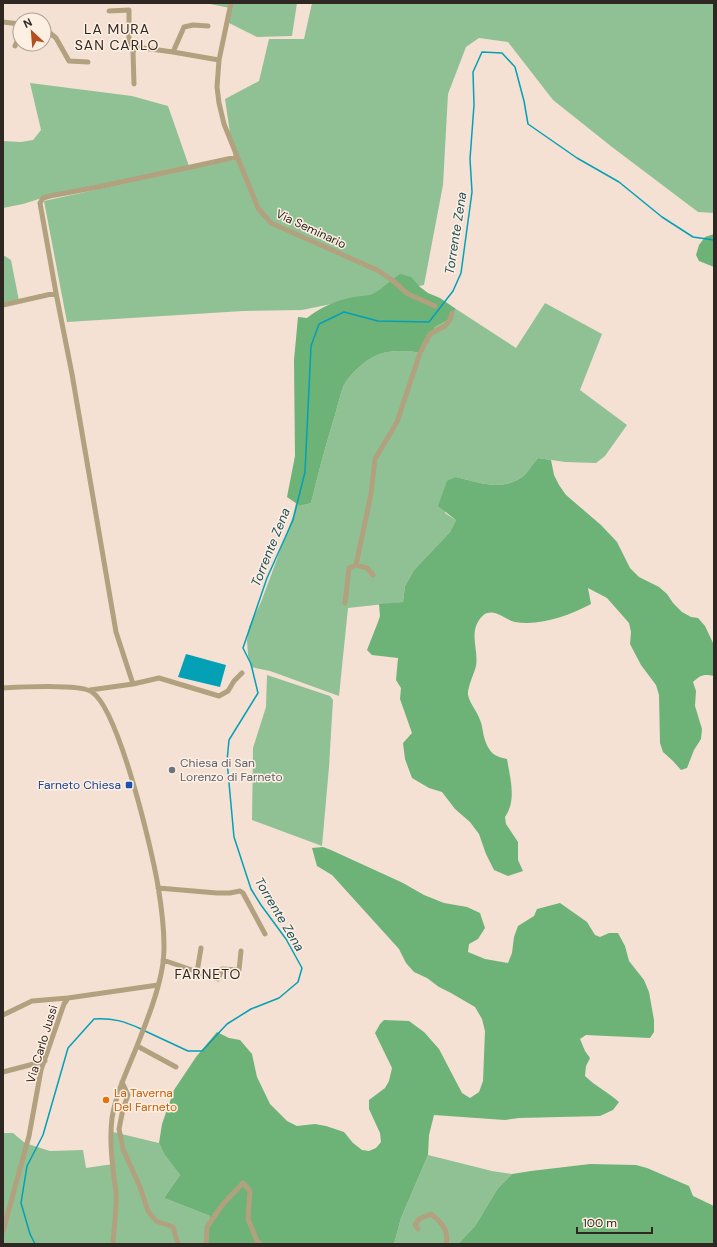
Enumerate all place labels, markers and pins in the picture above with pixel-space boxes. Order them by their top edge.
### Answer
place label: Chiesa di San Lorenzo di Farneto [180,755,283,785]
marker: Chiesa di San Lorenzo di Farneto [167,765,177,775]
place label: Farneto Chiesa [38,777,121,793]
marker: Farneto Chiesa [124,780,134,790]
place label: La Taverna Del Farneto [114,1085,177,1115]
marker: La Taverna Del Farneto [101,1095,111,1105]

